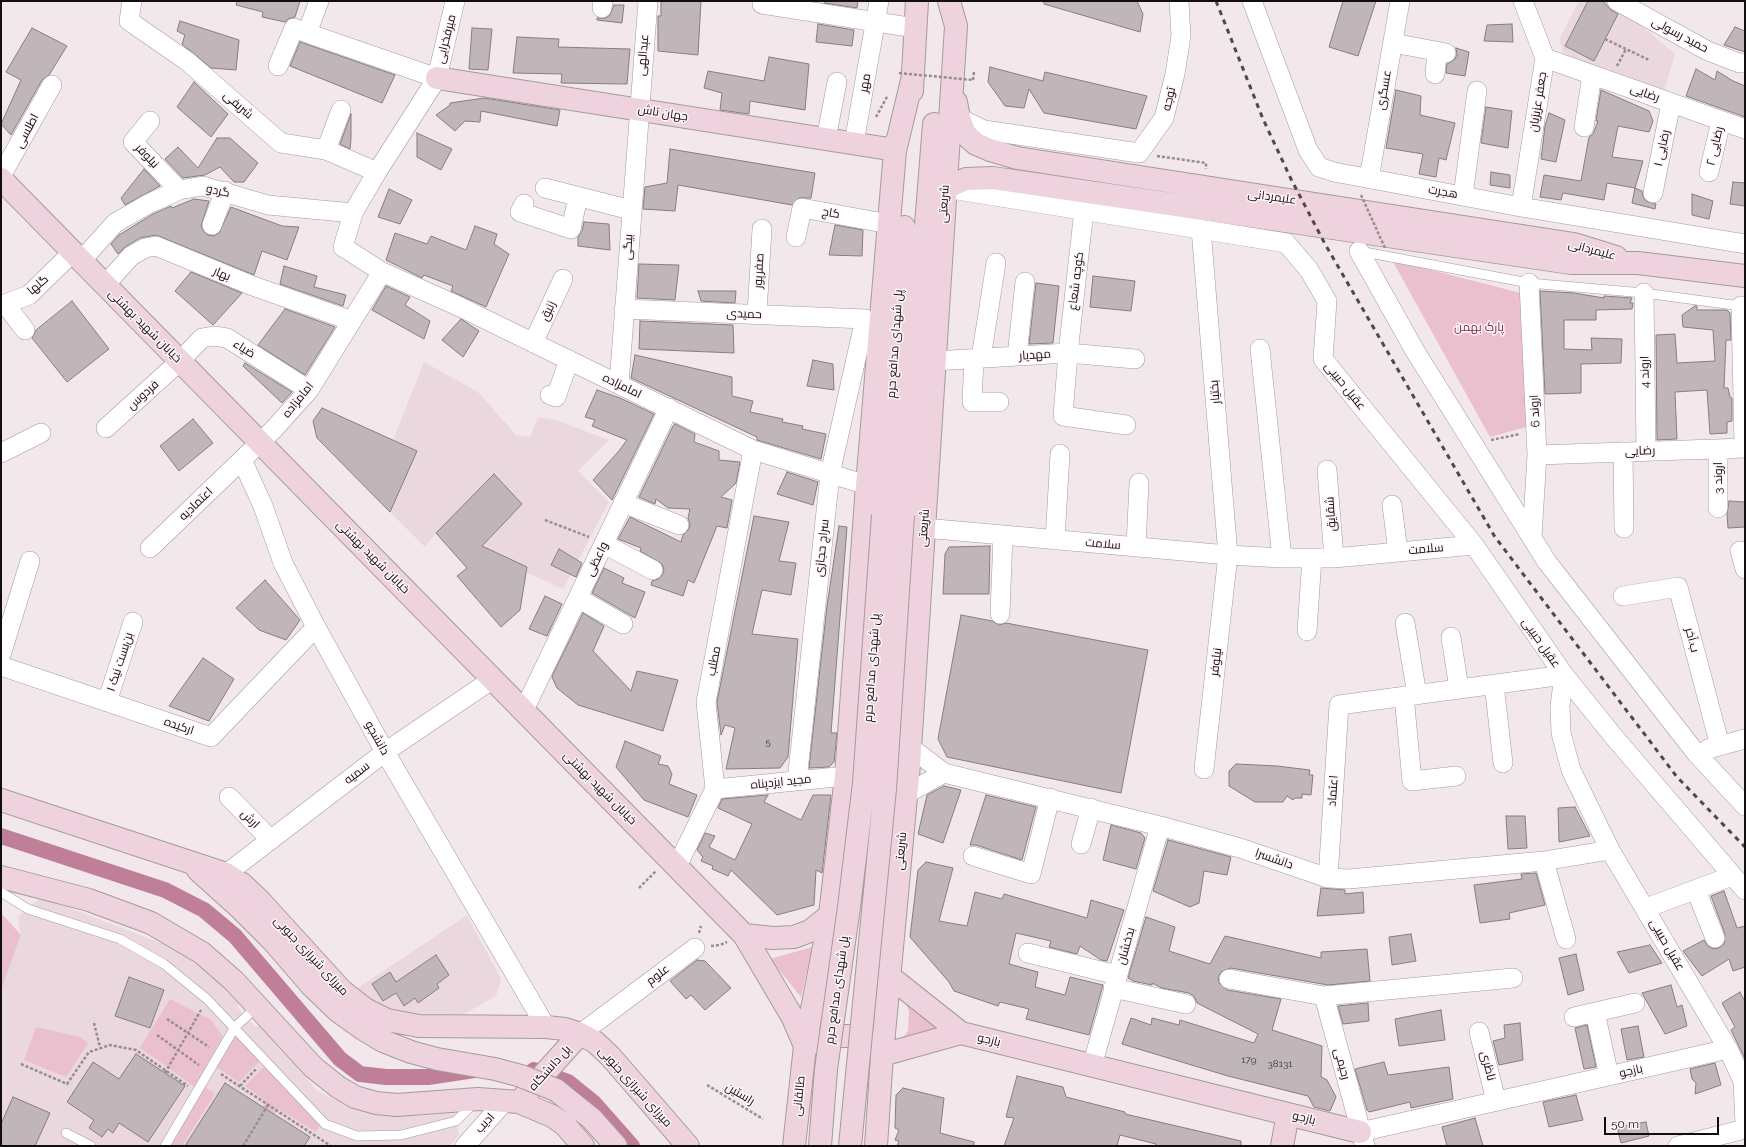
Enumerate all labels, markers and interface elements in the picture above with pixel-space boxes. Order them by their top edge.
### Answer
street label: میرفخرایی [433,13,459,65]
street label: حمید رسولی [1649,14,1711,56]
street label: عبدالهی [634,33,652,77]
street label: عسگری [1373,69,1395,111]
street label: جعفر عزیزیان [1526,71,1550,133]
street label: مهر [856,72,874,94]
street label: رضایی [1628,81,1662,105]
street label: توجه [1159,86,1179,112]
street label: شریفی [220,88,256,122]
street label: جهان تاش [637,102,689,124]
street label: اطلسی [12,111,42,151]
street label: رضایی ۲ [1704,125,1726,167]
street label: رضایی ۱ [1651,128,1673,168]
street label: نیلوفر [132,141,162,171]
street label: گردو [205,181,231,201]
street label: هجرت [1427,182,1459,202]
street label: شریعتی [936,185,952,223]
street label: علیمردانی [1247,186,1297,208]
street label: کاج [821,204,841,222]
street label: بیگی [620,234,636,260]
street label: علیمردانی [1567,237,1617,263]
street label: کوچه شعاع [1065,251,1087,311]
street label: صفرپور [751,253,767,289]
street label: بهار [211,264,233,284]
street label: گلها [25,272,51,298]
street label: خیابان شهید بهشتی [105,286,185,366]
street label: پل شهدای مدافع حرم [884,289,906,399]
street label: زنبق [537,299,559,323]
street label: حمیدی [726,306,762,322]
park label: پارک بهمن [1454,320,1504,334]
street label: ضیاء [230,337,258,361]
street label: مهدیار [1019,347,1051,363]
street label: اروند 4 [1638,356,1652,388]
street label: عقیل حبیبی [1321,359,1369,413]
street label: امامزاده [600,370,644,402]
street label: فردوس [124,377,162,413]
street label: امامزاده [279,379,317,421]
street label: بختیار [1207,379,1223,405]
street label: اروند 6 [1527,394,1543,428]
street label: رضایی [1625,443,1655,459]
street label: اروند 3 [1711,462,1725,494]
street label: اعتمادیه [176,484,216,524]
street label: شقایق [1323,496,1339,532]
street label: شریعتی [915,508,933,548]
street label: خیابان شهید بهشتی [333,517,413,597]
street label: سراج حجازی [812,518,832,578]
street label: سلامت [1085,535,1121,553]
street label: واعظی [583,539,611,579]
street label: سلامت [1408,540,1444,558]
street label: پل شهدای مدافع حرم [861,613,883,723]
street label: عقیل حبیبی [1519,615,1563,671]
street label: ب.آخر [1682,626,1702,654]
street label: بن‌بست نیک ۱ [104,631,136,693]
street label: مطلب [704,645,724,677]
street label: نیلوفر [1207,647,1225,677]
street label: ارکیده [162,714,196,738]
street label: دانشجو [362,718,392,758]
house number: 5 [765,736,771,748]
street label: خیابان شهید بهشتی [560,748,640,828]
street label: سمیه [341,759,373,787]
street label: مجید ایزدپناه [750,772,812,792]
street label: اعتماد [1325,775,1341,807]
street label: ارش [238,807,262,831]
street label: شریعتی [892,831,910,871]
street label: دانشسرا [1253,846,1295,872]
street label: میرزای شیرازی جنوبی [271,913,351,999]
street label: عقیل حبیبی [1646,916,1688,974]
street label: بدخشان [1114,926,1138,966]
street label: پل شهدای مدافع حرم [822,935,852,1045]
street label: علوم [644,962,672,988]
street label: بازجو [976,1030,1002,1050]
street label: پل دانشگاه [526,1042,574,1094]
street label: میرزای شیرازی جنوبی [595,1044,675,1130]
street label: رحیمی [1331,1047,1353,1081]
street label: ناظری [1477,1050,1499,1082]
house number: 179 [1241,1054,1257,1066]
house number: 38131 [1267,1058,1293,1070]
street label: بازجو [1618,1061,1644,1081]
street label: طالقانی [790,1075,808,1117]
street label: راستین [723,1080,757,1108]
street label: بازجو [1291,1108,1317,1128]
scale bar [1606,1109,1721,1135]
street label: ادیب [472,1110,498,1136]
text: 50 m [1611,1117,1639,1131]

